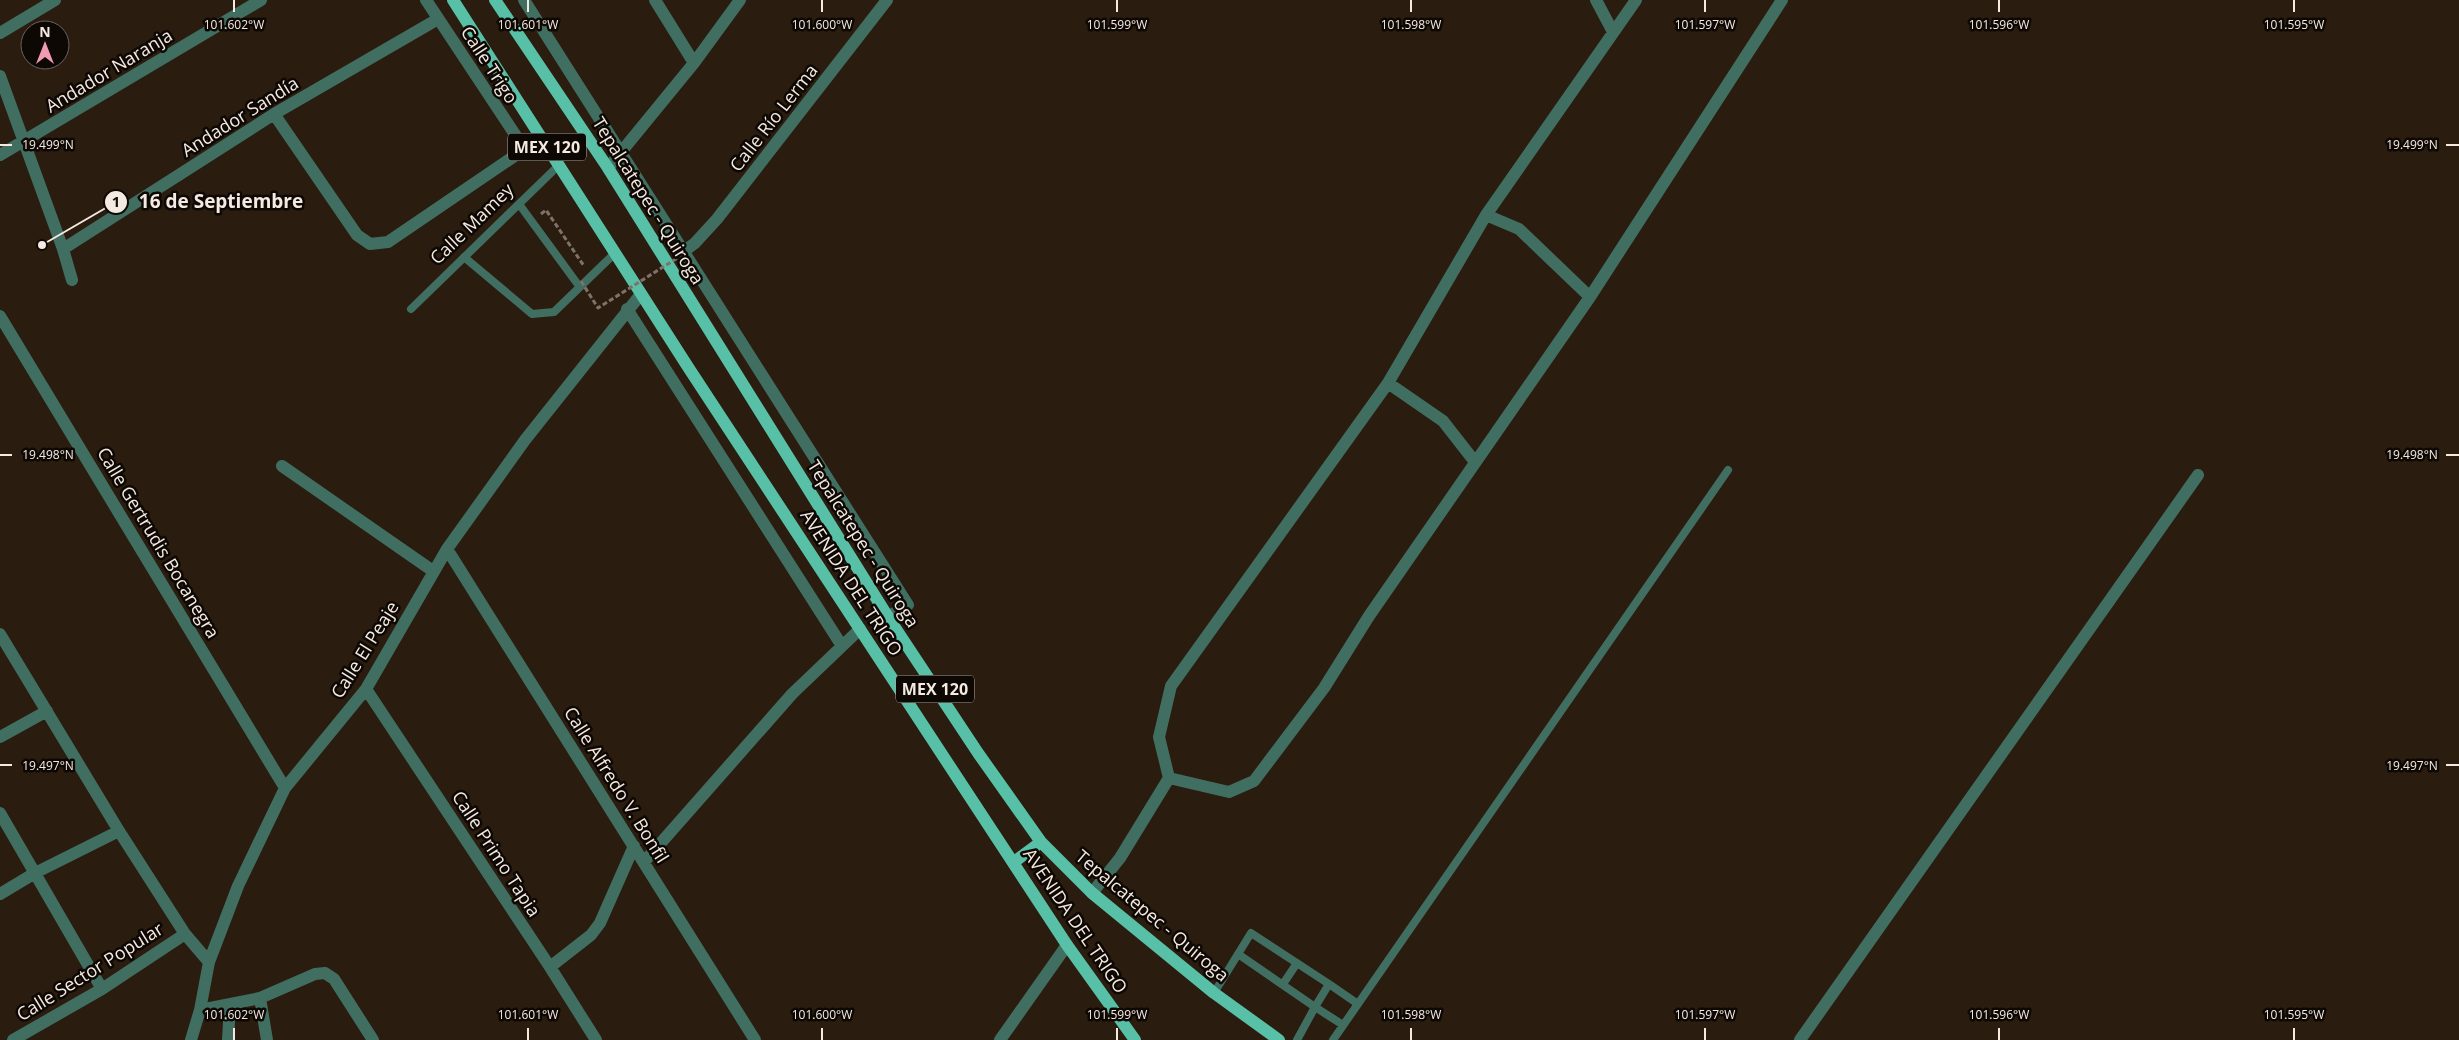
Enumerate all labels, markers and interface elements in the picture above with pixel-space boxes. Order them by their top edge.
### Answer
text: 101.602°W [204,16,264,33]
text: 101.601°W [498,16,558,33]
text: 101.600°W [792,16,852,33]
text: 101.599°W [1087,16,1147,33]
text: 101.598°W [1381,16,1441,33]
text: 101.597°W [1675,16,1735,33]
text: 101.596°W [1969,16,2029,33]
text: 101.595°W [2264,16,2324,33]
north arrow [20,20,70,70]
street label: Calle Trigo [456,21,524,108]
street label: Andador Naranja [42,25,176,117]
street label: Calle Río Lerma [724,59,823,176]
street label: Andador Sandía [176,71,303,162]
street label: Tepalcatepec - Quiroga [587,112,710,289]
road number: MEX 120 [508,134,586,160]
text: 19.499°N [22,136,74,153]
text: 19.499°N [2386,136,2438,153]
street label: Calle Mamey [424,177,519,269]
callout: 16 de Septiembre [103,185,313,219]
text: 16 de Septiembre [139,188,303,214]
text: 1 [112,191,120,211]
street label: Calle Gertrudis Bocanegra [92,443,225,642]
text: 19.498°N [22,446,74,463]
text: 19.498°N [2386,446,2438,463]
street label: Tepalcatepec - Quiroga [802,455,925,632]
street label: AVENIDA DEL TRIGO [795,505,908,660]
street label: Calle El Peaje [325,596,403,702]
road number: MEX 120 [896,676,974,702]
street label: Calle Alfredo V. Bonfil [559,702,675,867]
text: 19.497°N [22,757,74,774]
text: 19.497°N [2386,757,2438,774]
street label: Calle Primo Tapia [447,786,547,921]
street label: AVENIDA DEL TRIGO [1018,843,1133,998]
street label: Tepalcatepec - Quiroga [1071,844,1234,987]
street label: Calle Sector Popular [12,916,168,1026]
text: 101.602°W [204,1006,264,1023]
text: 101.601°W [498,1006,558,1023]
text: 101.600°W [792,1006,852,1023]
text: 101.599°W [1087,1006,1147,1023]
text: 101.598°W [1381,1006,1441,1023]
text: 101.597°W [1675,1006,1735,1023]
text: 101.596°W [1969,1006,2029,1023]
text: 101.595°W [2264,1006,2324,1023]

